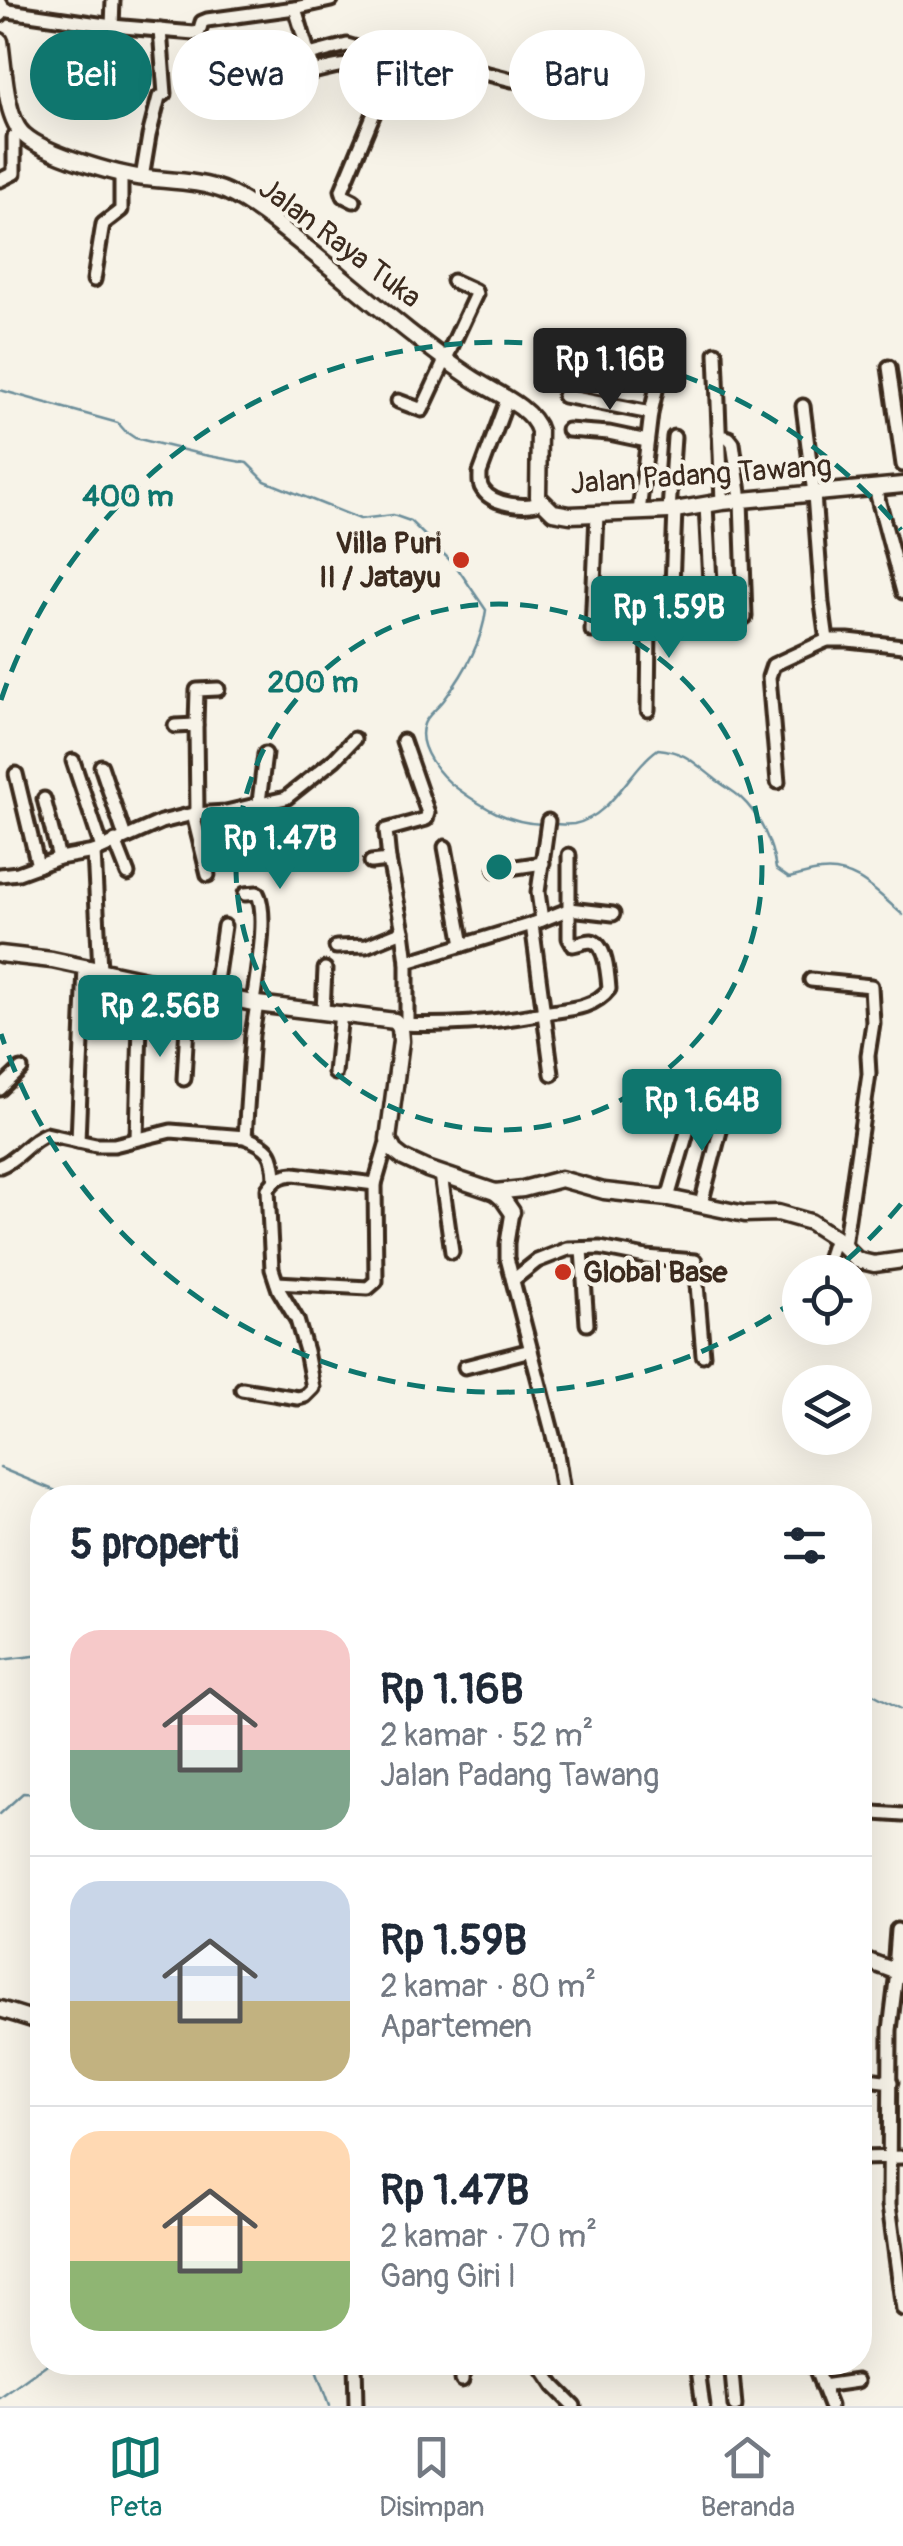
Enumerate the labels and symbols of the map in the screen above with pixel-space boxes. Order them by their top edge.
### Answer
street label: Jalan Raya Tuka [251,170,429,316]
pin: Rp 1.16B [507,328,713,413]
street label: Jalan Padang Tawang [569,447,833,503]
text: 400 m [82,478,174,515]
place label: Villa Puri II / Jatayu [319,525,441,596]
marker: Villa Puri II / Jatayu [450,549,472,571]
pin: Rp 1.59B [566,576,772,661]
text: 200 m [268,664,358,701]
pin: Rp 1.47B [177,807,383,892]
centre of rings [481,849,517,885]
pin: Rp 2.56B [57,975,263,1060]
pin: Rp 1.64B [599,1069,805,1154]
place label: Global Base [583,1254,729,1291]
marker: Global Base [552,1261,574,1283]

